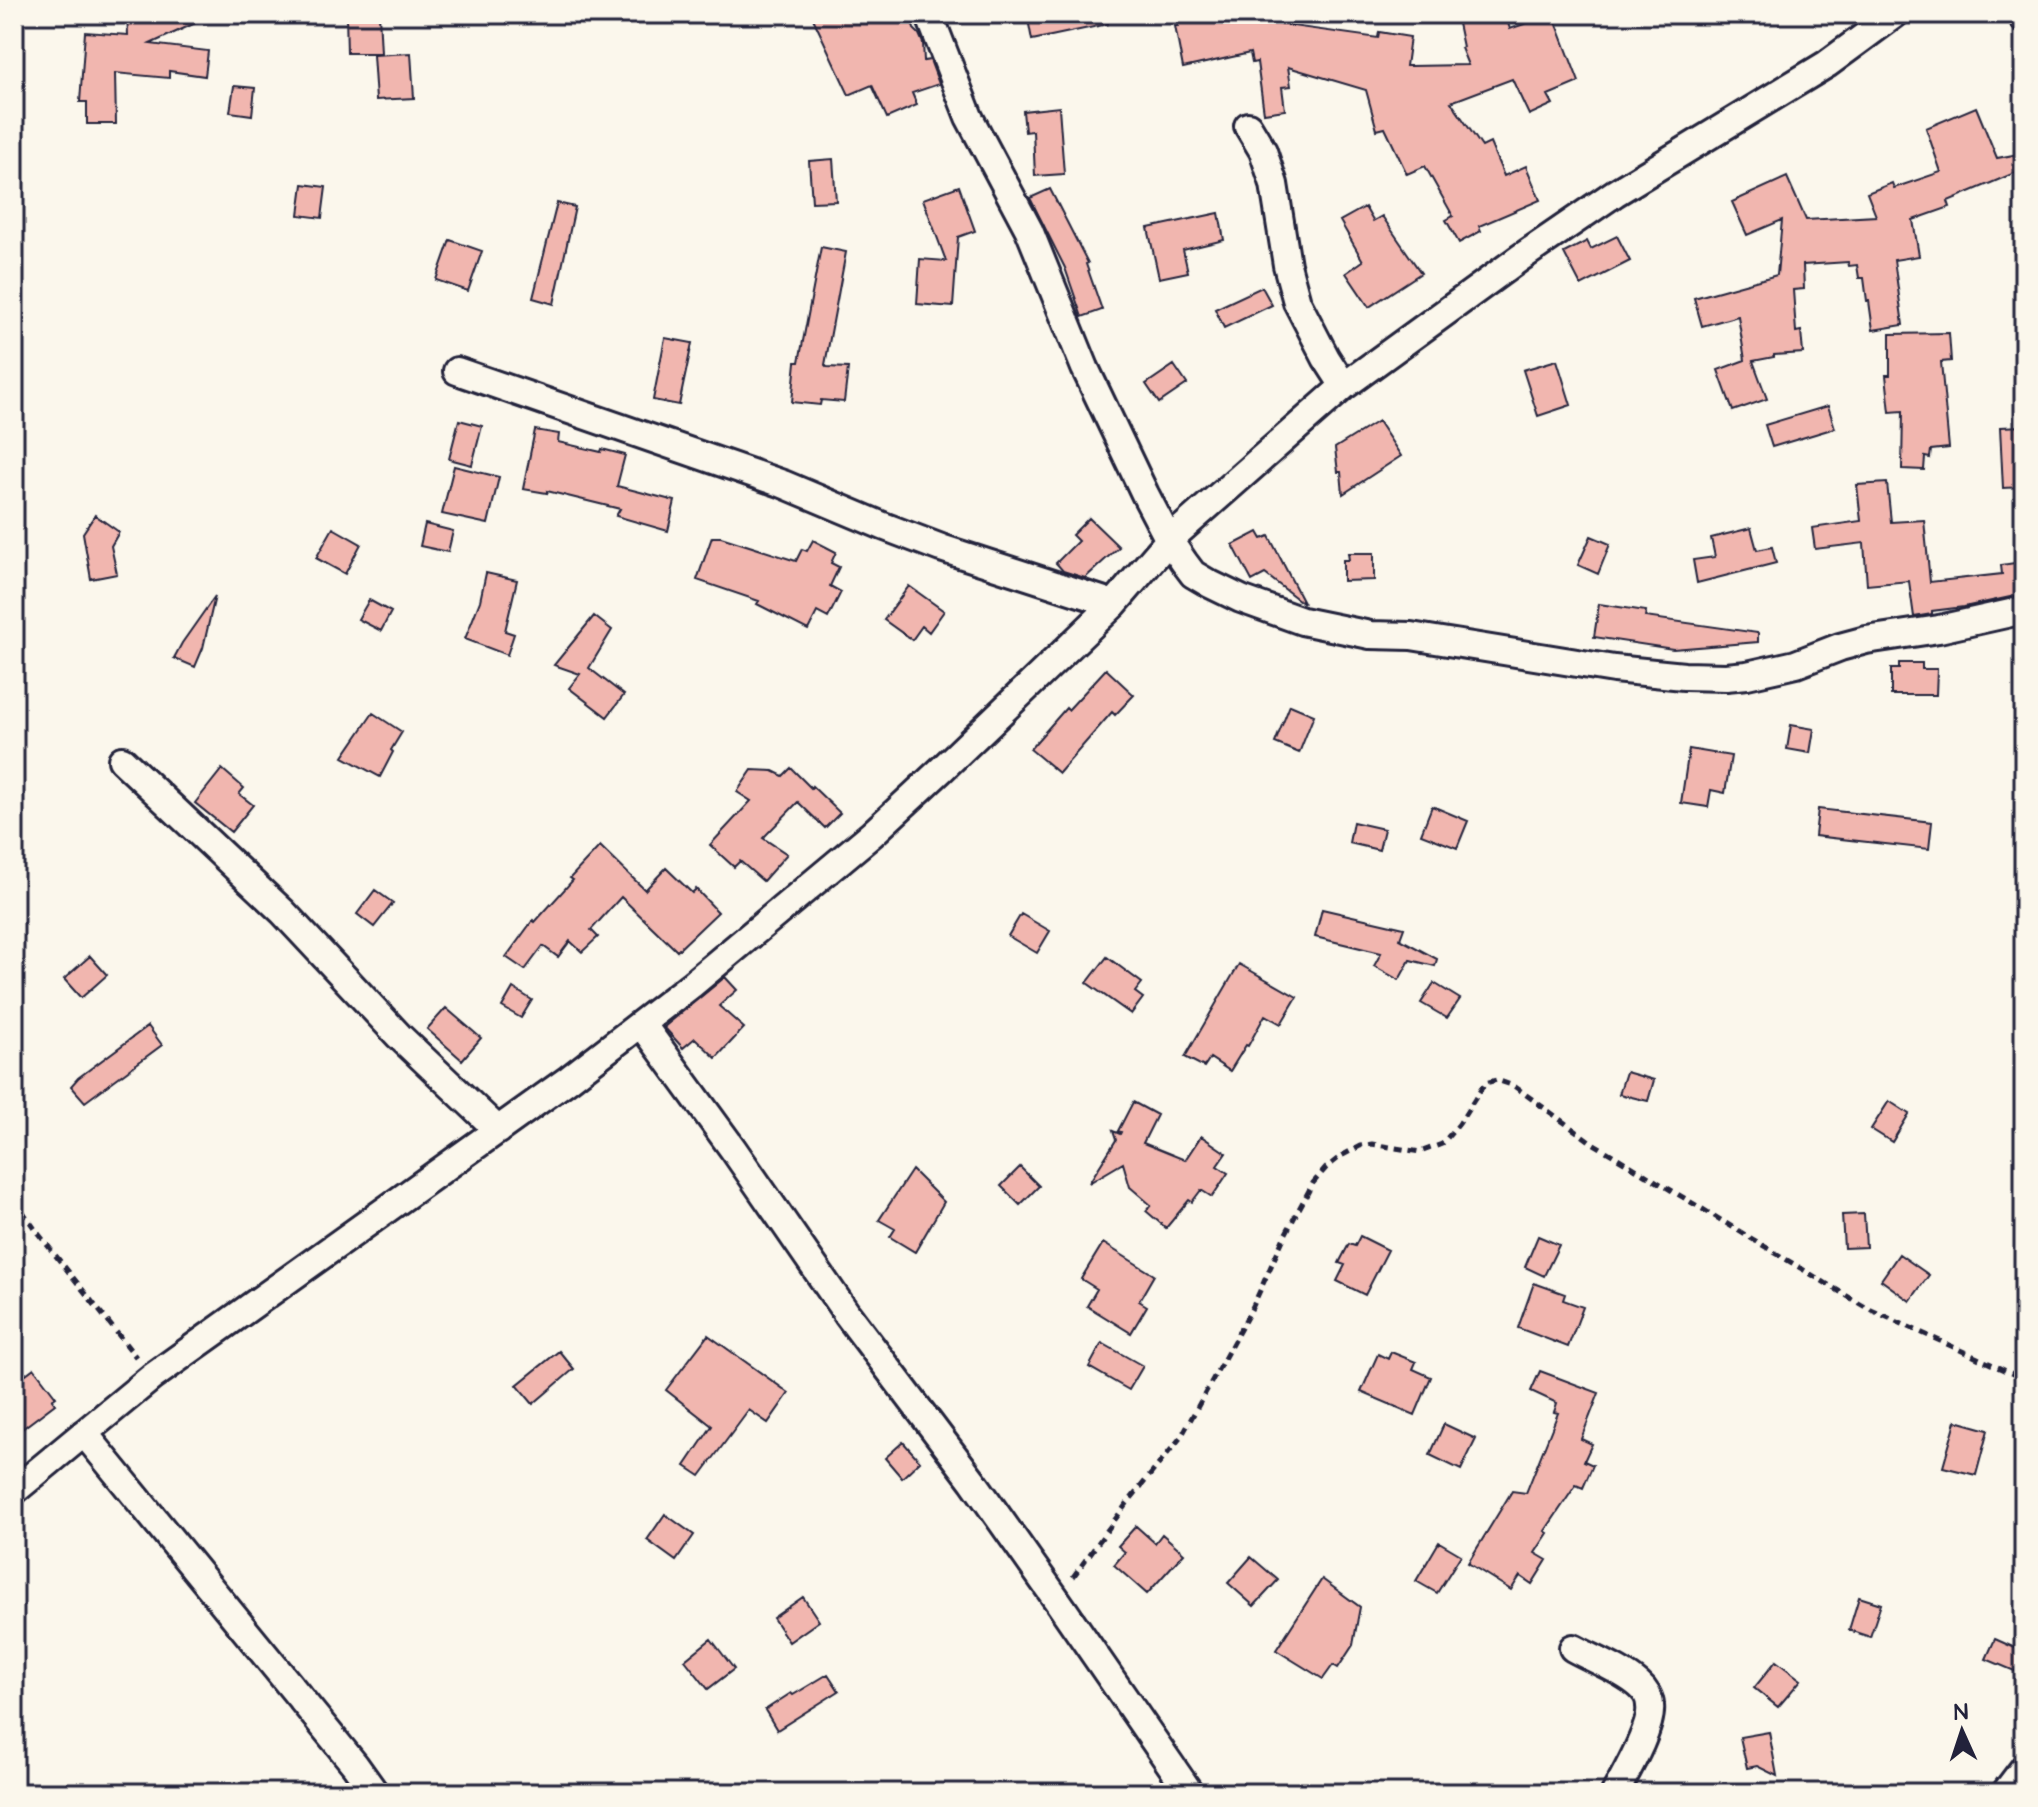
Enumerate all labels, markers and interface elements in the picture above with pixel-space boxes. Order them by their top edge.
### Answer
north arrow [1922,1691,2002,1771]
text: N [1953,1697,1969,1728]

